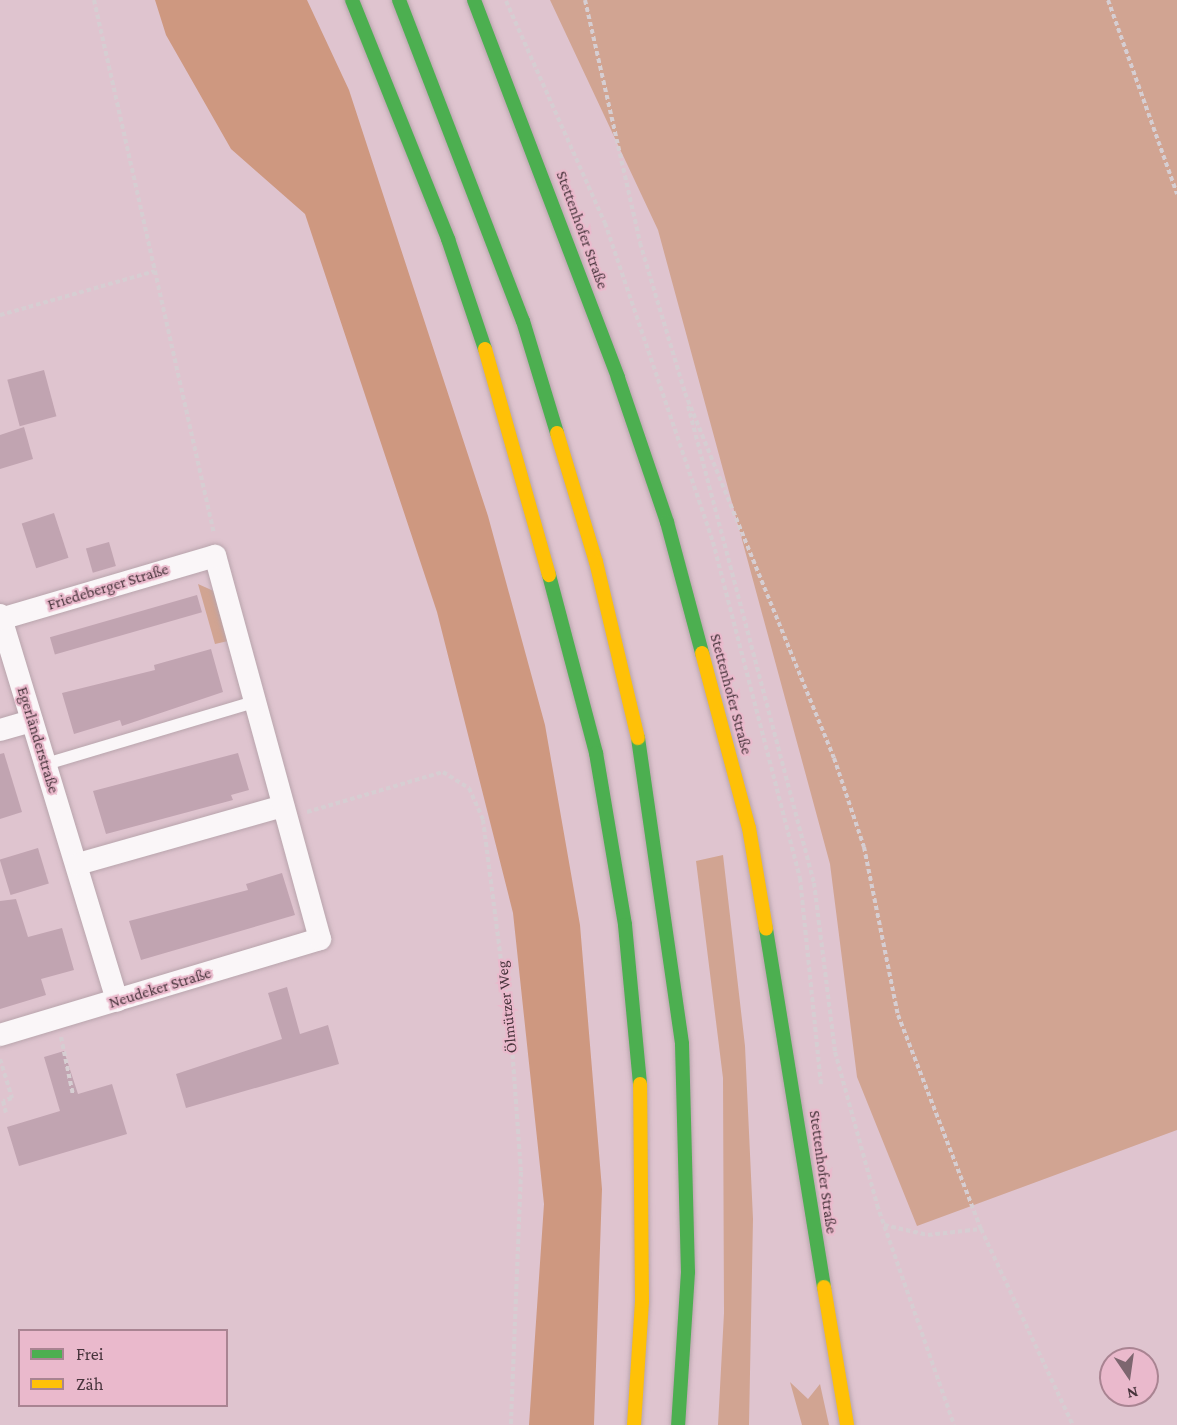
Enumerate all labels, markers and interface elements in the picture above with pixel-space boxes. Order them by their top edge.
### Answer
street label: Stettenhofer Straße [552,168,612,292]
street label: Friedeberger Straße [45,559,171,615]
street label: Stettenhofer Straße [706,632,756,756]
street label: Egerländerstraße [13,684,63,796]
street label: Ölmützer Weg [493,960,521,1054]
street label: Neudeker Straße [106,963,214,1013]
street label: Stettenhofer Straße [805,1109,841,1235]
legend [18,1329,228,1407]
text: Frei [76,1344,103,1364]
north arrow [1099,1347,1159,1407]
text: Zäh [76,1374,103,1394]
text: N [1125,1384,1140,1403]

